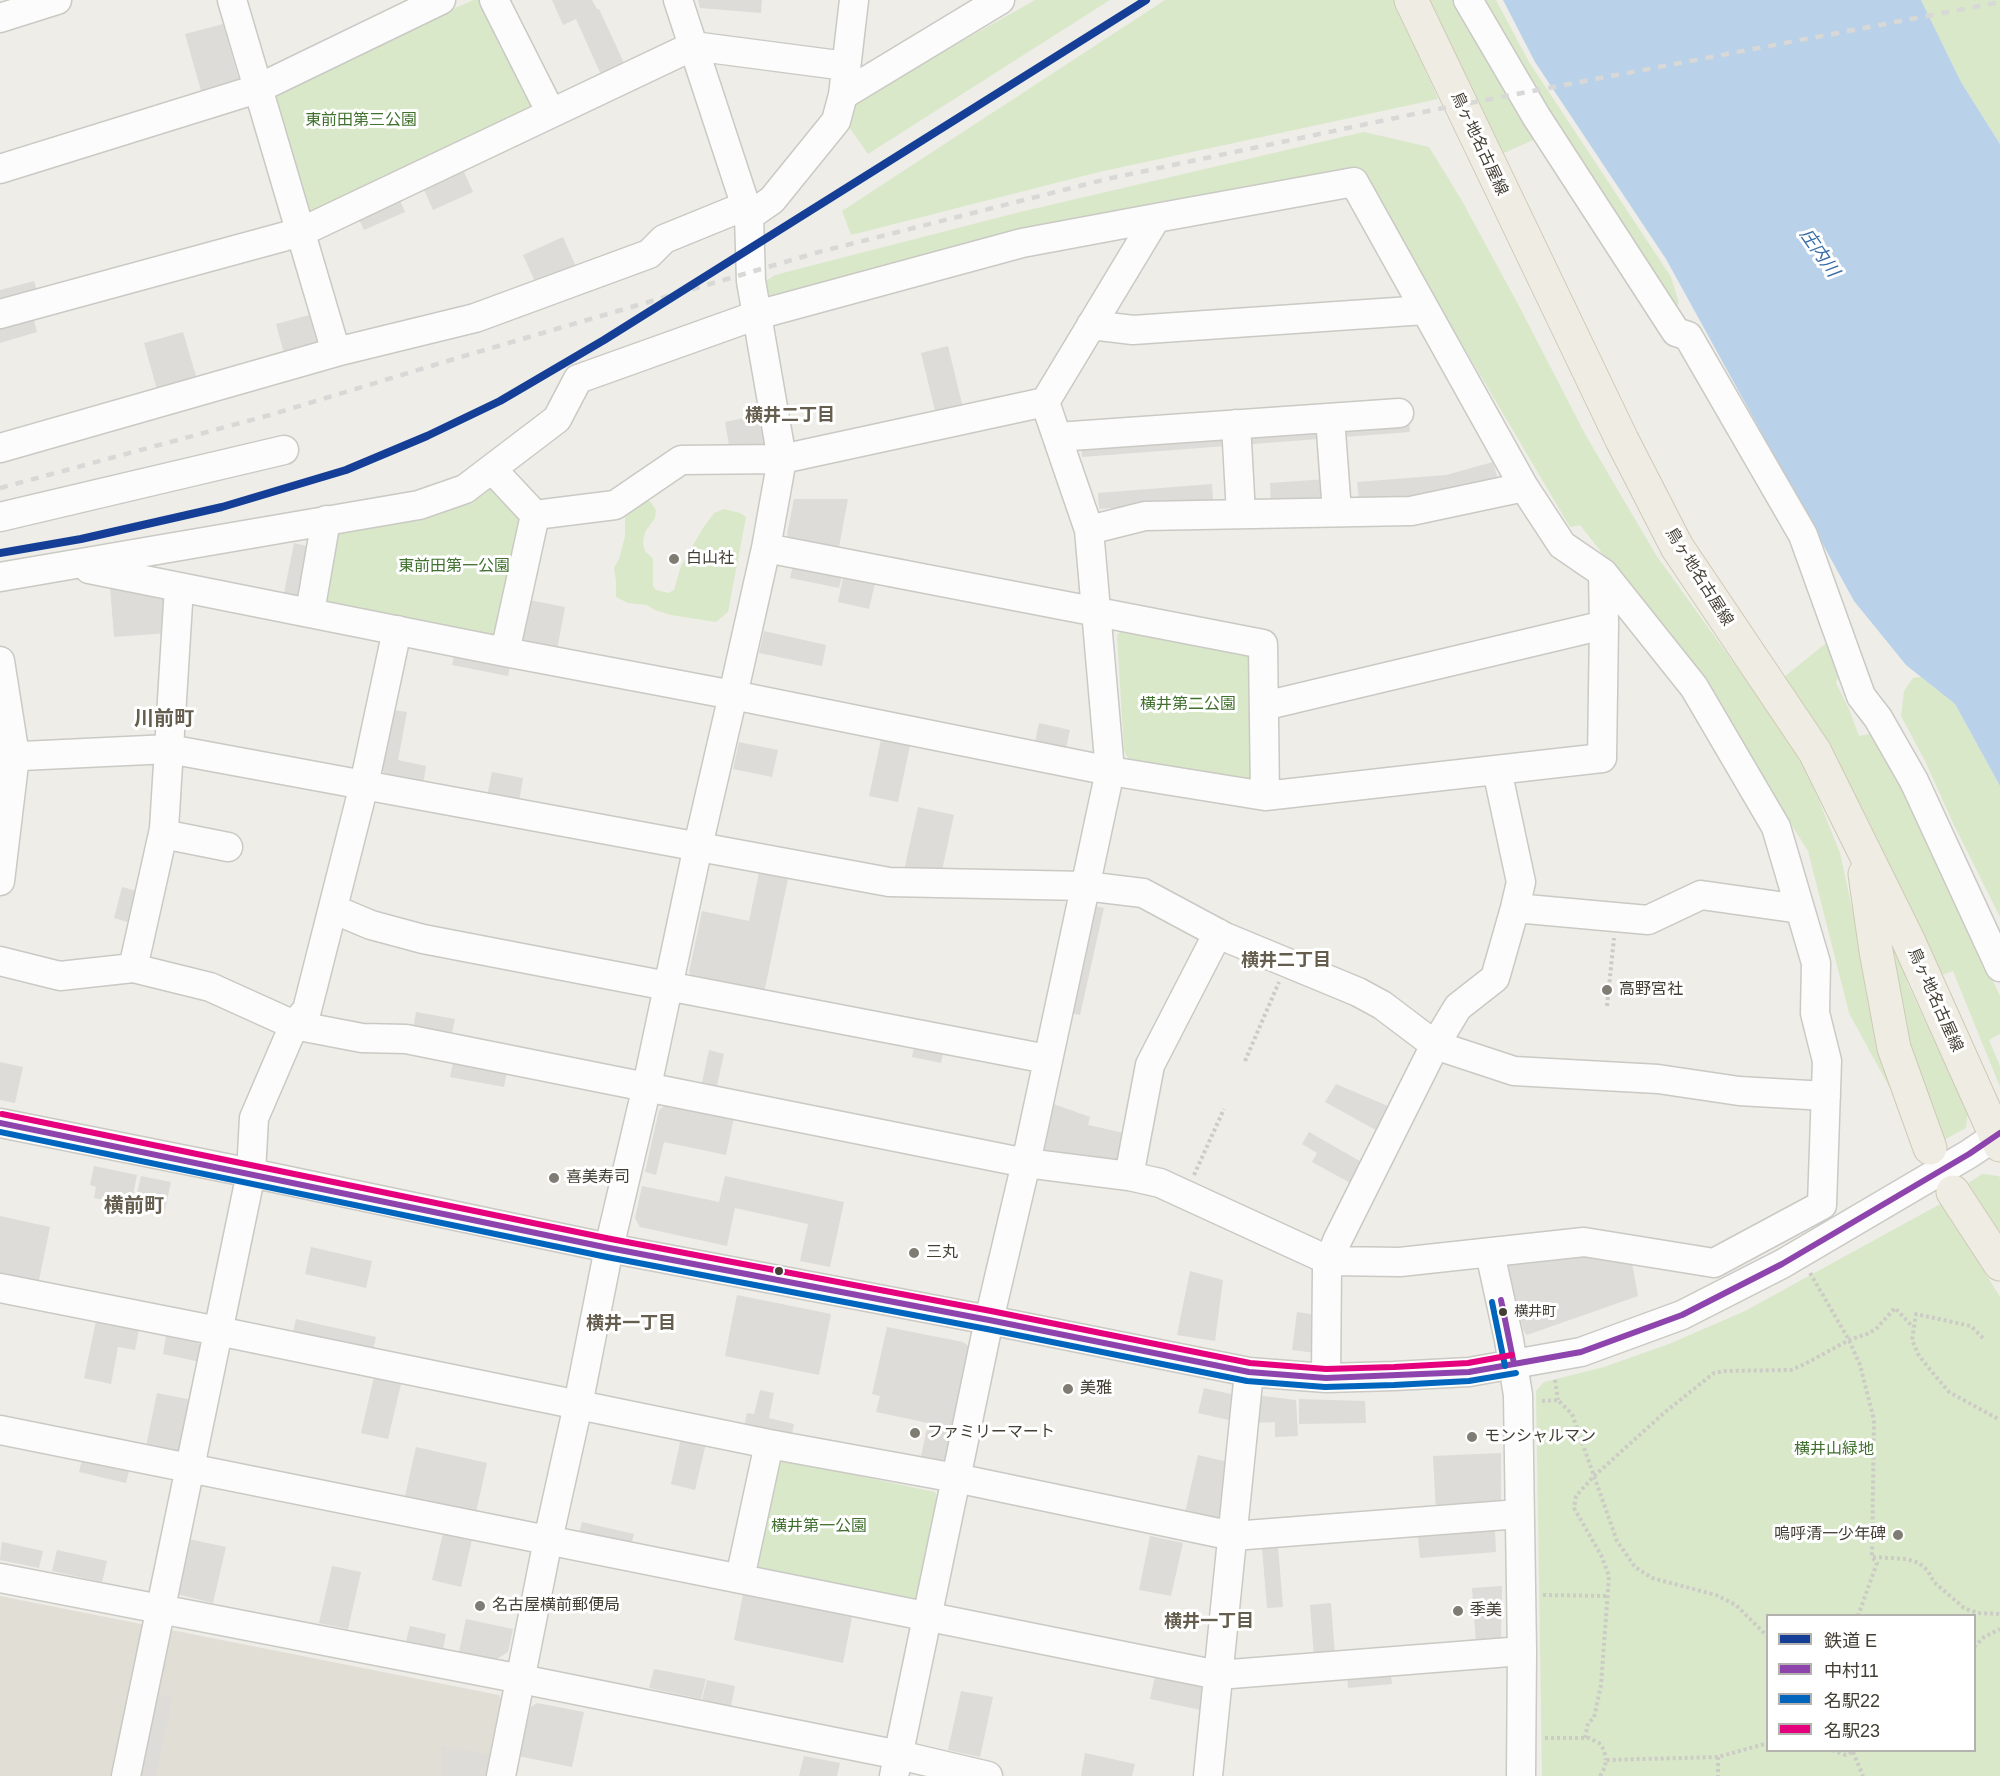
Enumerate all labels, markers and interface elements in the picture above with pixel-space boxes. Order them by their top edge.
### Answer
street label: 鳥ヶ地名古屋線 [1447,89,1511,199]
park label: 東前田第三公園 [305,111,417,131]
water label: 庄内川 [1795,225,1843,281]
district label: 横井二丁目 [745,405,835,427]
street label: 鳥ヶ地名古屋線 [1661,524,1737,630]
place label: 白山社 [686,549,734,569]
marker: 白山社 [667,552,681,566]
park label: 東前田第一公園 [398,557,510,577]
park label: 横井第二公園 [1140,695,1236,715]
district label: 川前町 [134,707,194,731]
street label: 鳥ヶ地名古屋線 [1903,945,1967,1055]
district label: 横井二丁目 [1241,950,1331,972]
place label: 高野宮社 [1619,980,1683,1000]
marker: 高野宮社 [1600,983,1614,997]
place label: 喜美寿司 [566,1168,630,1188]
marker: 喜美寿司 [547,1171,561,1185]
district label: 横前町 [104,1194,164,1218]
place label: 三丸 [926,1243,958,1263]
marker: 三丸 [907,1246,921,1260]
unlabelled marker [773,1265,785,1277]
place label: 横井町 [1514,1304,1556,1320]
marker: 横井町 [1497,1306,1509,1318]
district label: 横井一丁目 [586,1313,676,1335]
place label: 美雅 [1080,1379,1112,1399]
marker: 美雅 [1061,1382,1075,1396]
place label: ファミリーマート [927,1423,1055,1443]
marker: ファミリーマート [908,1426,922,1440]
place label: モンシャルマン [1484,1427,1596,1447]
marker: モンシャルマン [1465,1430,1479,1444]
park label: 横井山緑地 [1794,1440,1874,1460]
park label: 横井第一公園 [771,1517,867,1537]
place label: 嗚呼清一少年碑 [1774,1525,1886,1545]
marker: 嗚呼清一少年碑 [1891,1528,1905,1542]
place label: 名古屋横前郵便局 [492,1596,620,1616]
marker: 名古屋横前郵便局 [473,1599,487,1613]
place label: 季美 [1470,1601,1502,1621]
marker: 季美 [1451,1604,1465,1618]
district label: 横井一丁目 [1164,1611,1254,1633]
legend [1766,1614,1976,1752]
text: 鉄道 E [1824,1631,1877,1651]
text: 中村11 [1824,1661,1879,1681]
text: 名駅22 [1824,1691,1880,1711]
text: 名駅23 [1824,1721,1880,1741]

